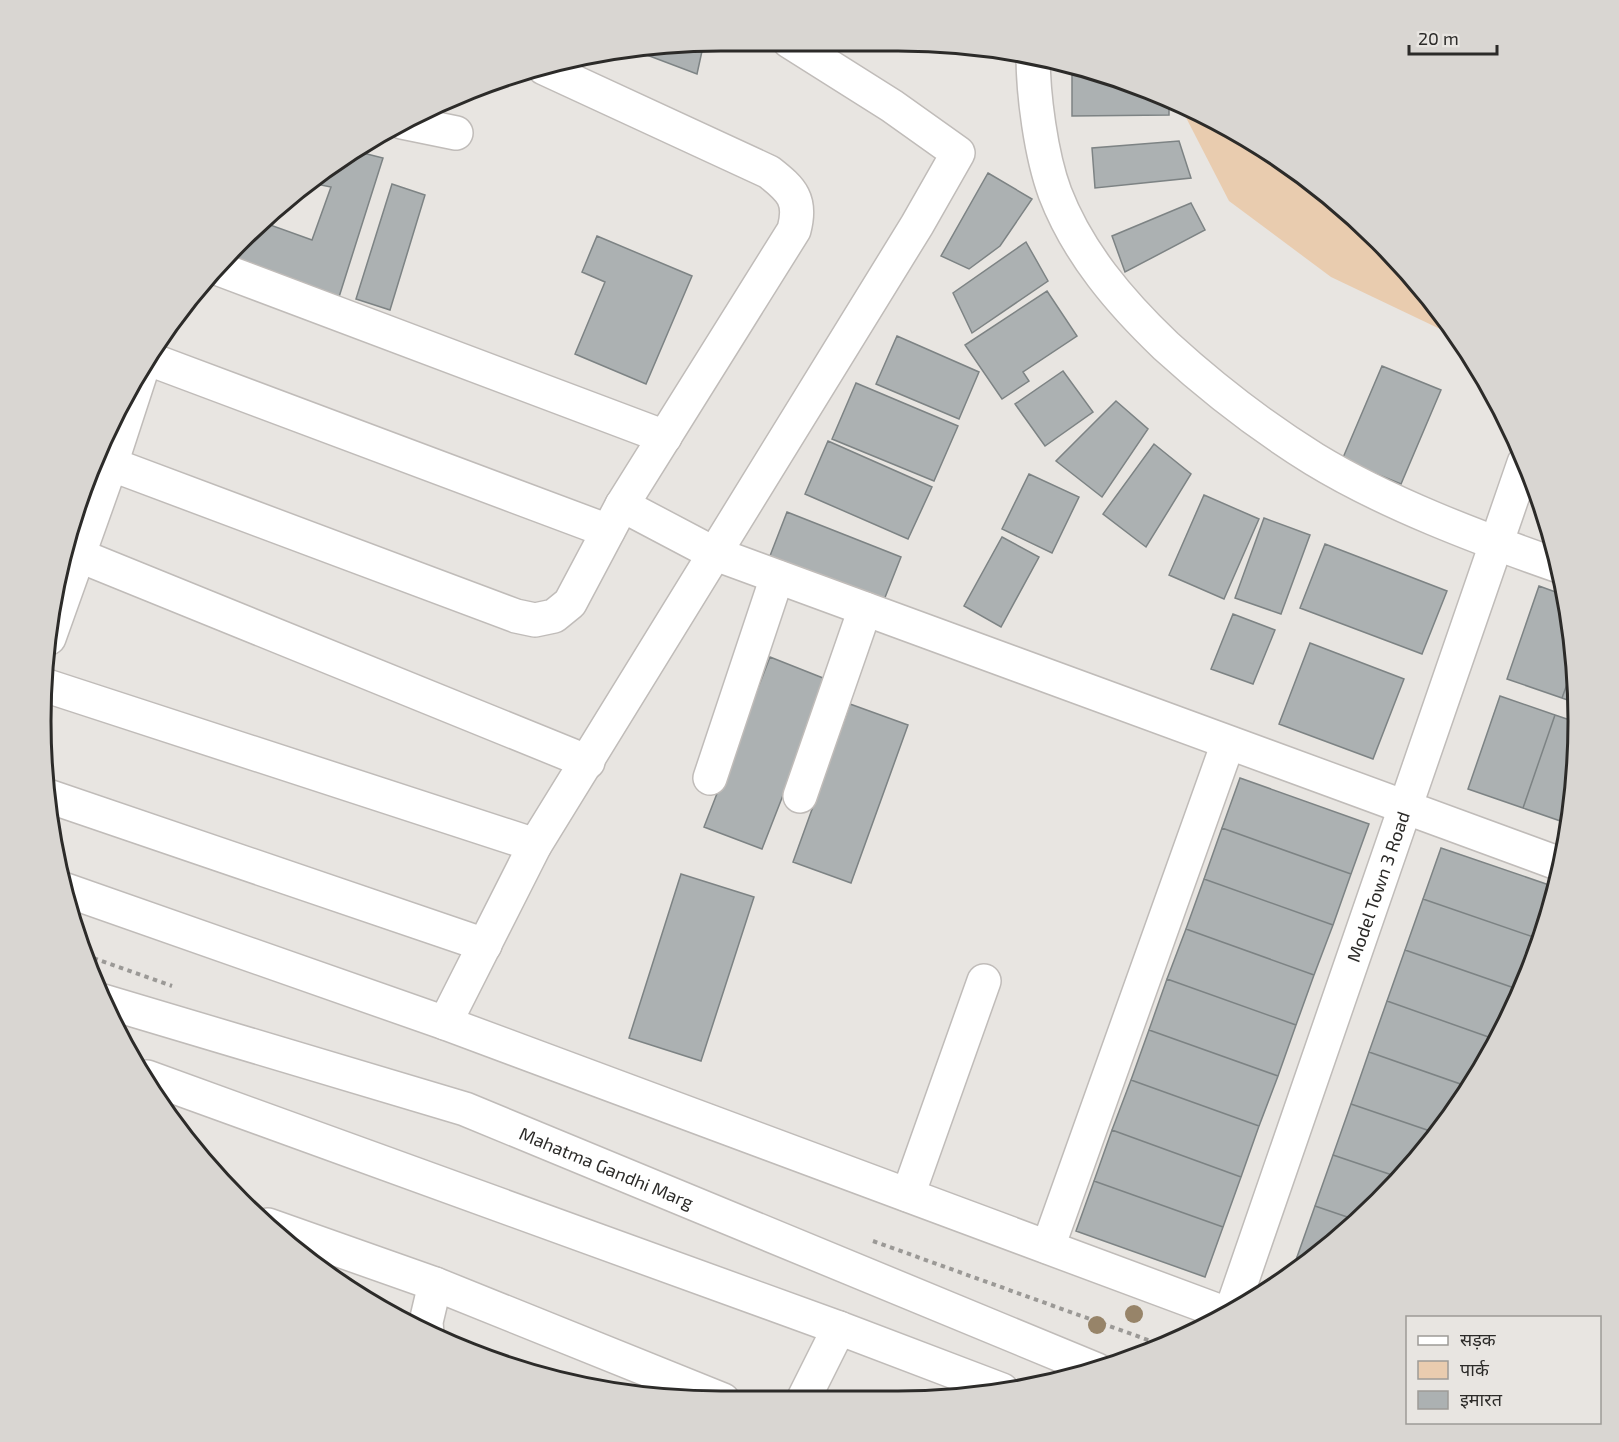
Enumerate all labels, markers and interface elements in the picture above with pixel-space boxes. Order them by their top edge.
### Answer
scale bar [1409,18,1498,56]
text: 20 m [1418,27,1459,49]
street label: Model Town 3 Road [1342,808,1414,965]
street label: Mahatma Gandhi Marg [516,1122,697,1213]
legend [1406,1316,1601,1424]
text: सड़क [1460,1328,1497,1350]
text: पार्क [1460,1358,1490,1380]
text: इमारत [1460,1388,1503,1410]

